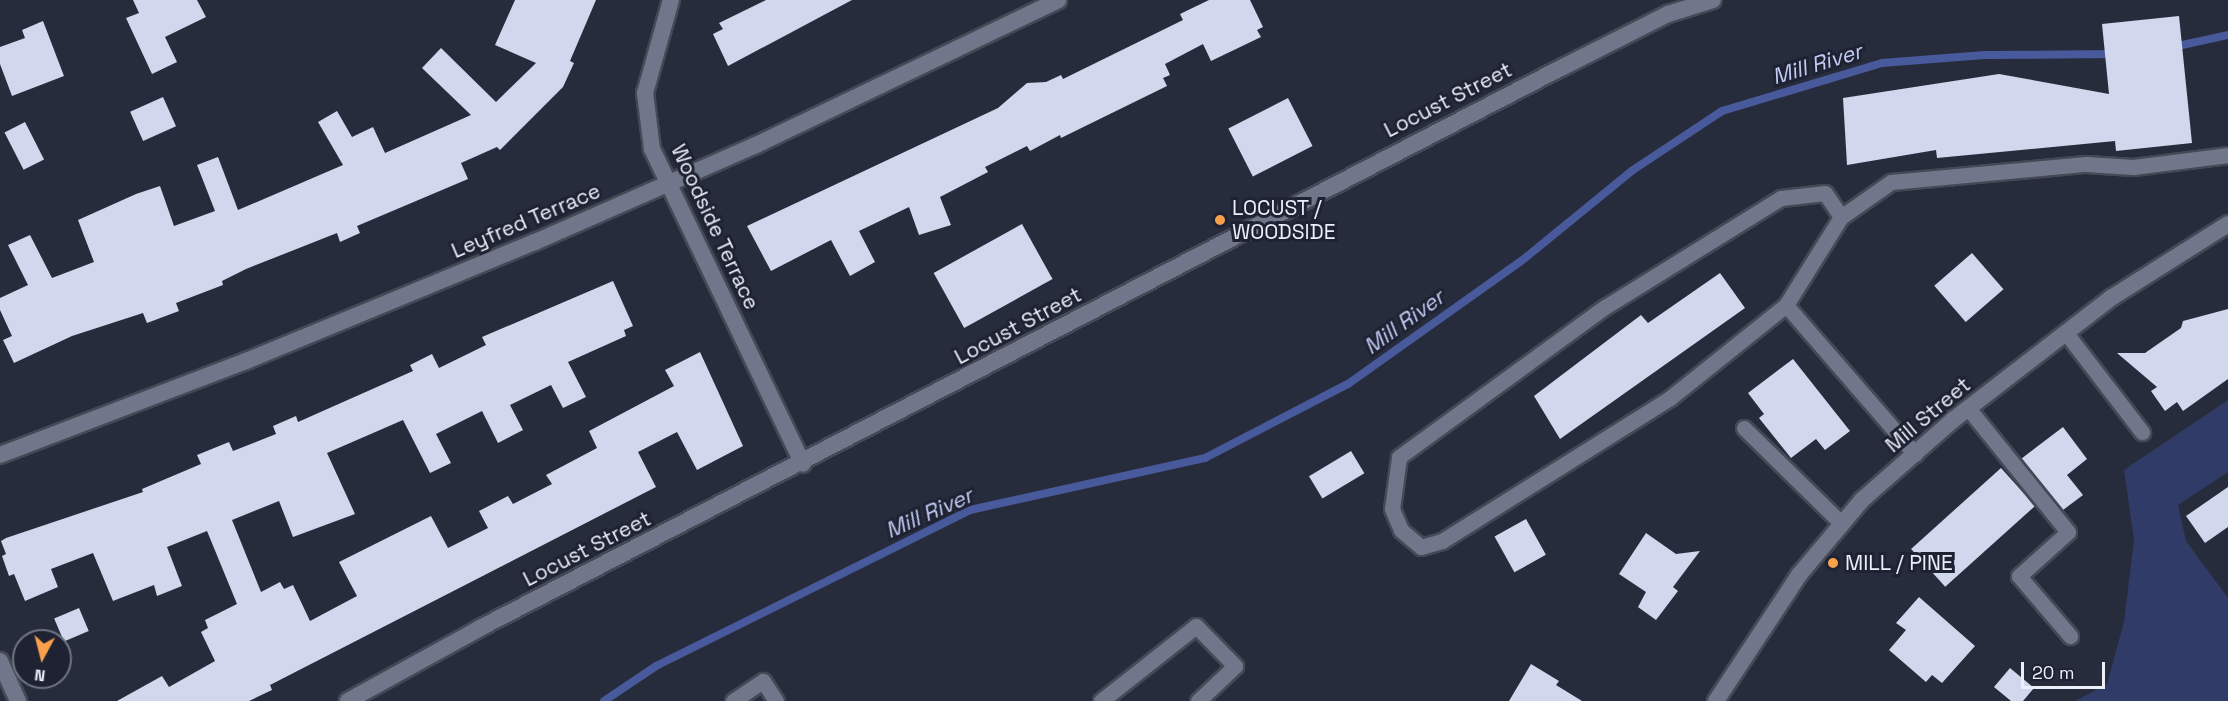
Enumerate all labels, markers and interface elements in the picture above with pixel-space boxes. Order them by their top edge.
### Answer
water label: Mill River [1769,38,1865,90]
street label: Locust Street [1380,57,1516,143]
street label: Woodside Terrace [666,140,764,314]
street label: Leyfred Terrace [448,178,604,264]
place label: LOCUST / WOODSIDE [1232,195,1335,245]
marker: LOCUST / WOODSIDE [1213,213,1227,227]
street label: Locust Street [950,282,1086,370]
water label: Mill River [1359,284,1449,360]
street label: Mill Street [1880,372,1976,458]
water label: Mill River [881,482,977,544]
street label: Locust Street [519,506,655,592]
place label: MILL / PINE [1845,550,1953,576]
marker: MILL / PINE [1826,556,1840,570]
north arrow [12,629,72,689]
scale bar [2024,650,2108,688]
text: 20 m [2032,661,2075,684]
text: N [33,664,47,686]

